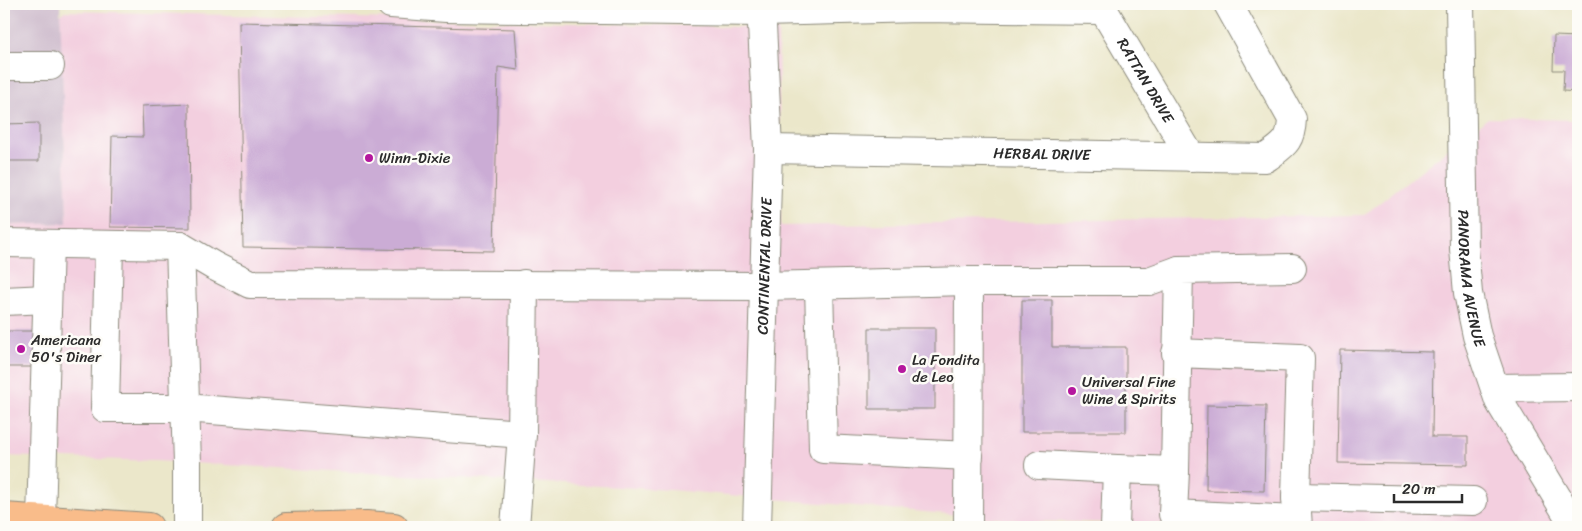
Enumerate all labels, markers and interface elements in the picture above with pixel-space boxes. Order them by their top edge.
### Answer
street label: RATTAN DRIVE [1110,33,1182,130]
street label: HERBAL DRIVE [993,140,1092,168]
place label: Winn-Dixie [379,145,451,171]
marker: Winn-Dixie [363,152,375,164]
street label: CONTINENTAL DRIVE [750,196,780,335]
street label: PANORAMA AVENUE [1450,210,1493,352]
place label: Americana 50's Diner [30,327,102,370]
marker: Americana 50's Diner [15,343,27,355]
place label: La Fondita de Leo [912,347,980,390]
marker: La Fondita de Leo [896,363,908,375]
place label: Universal Fine Wine & Spirits [1082,369,1176,412]
marker: Universal Fine Wine & Spirits [1066,385,1078,397]
scale bar [1394,471,1462,503]
text: 20 m [1402,476,1436,502]

